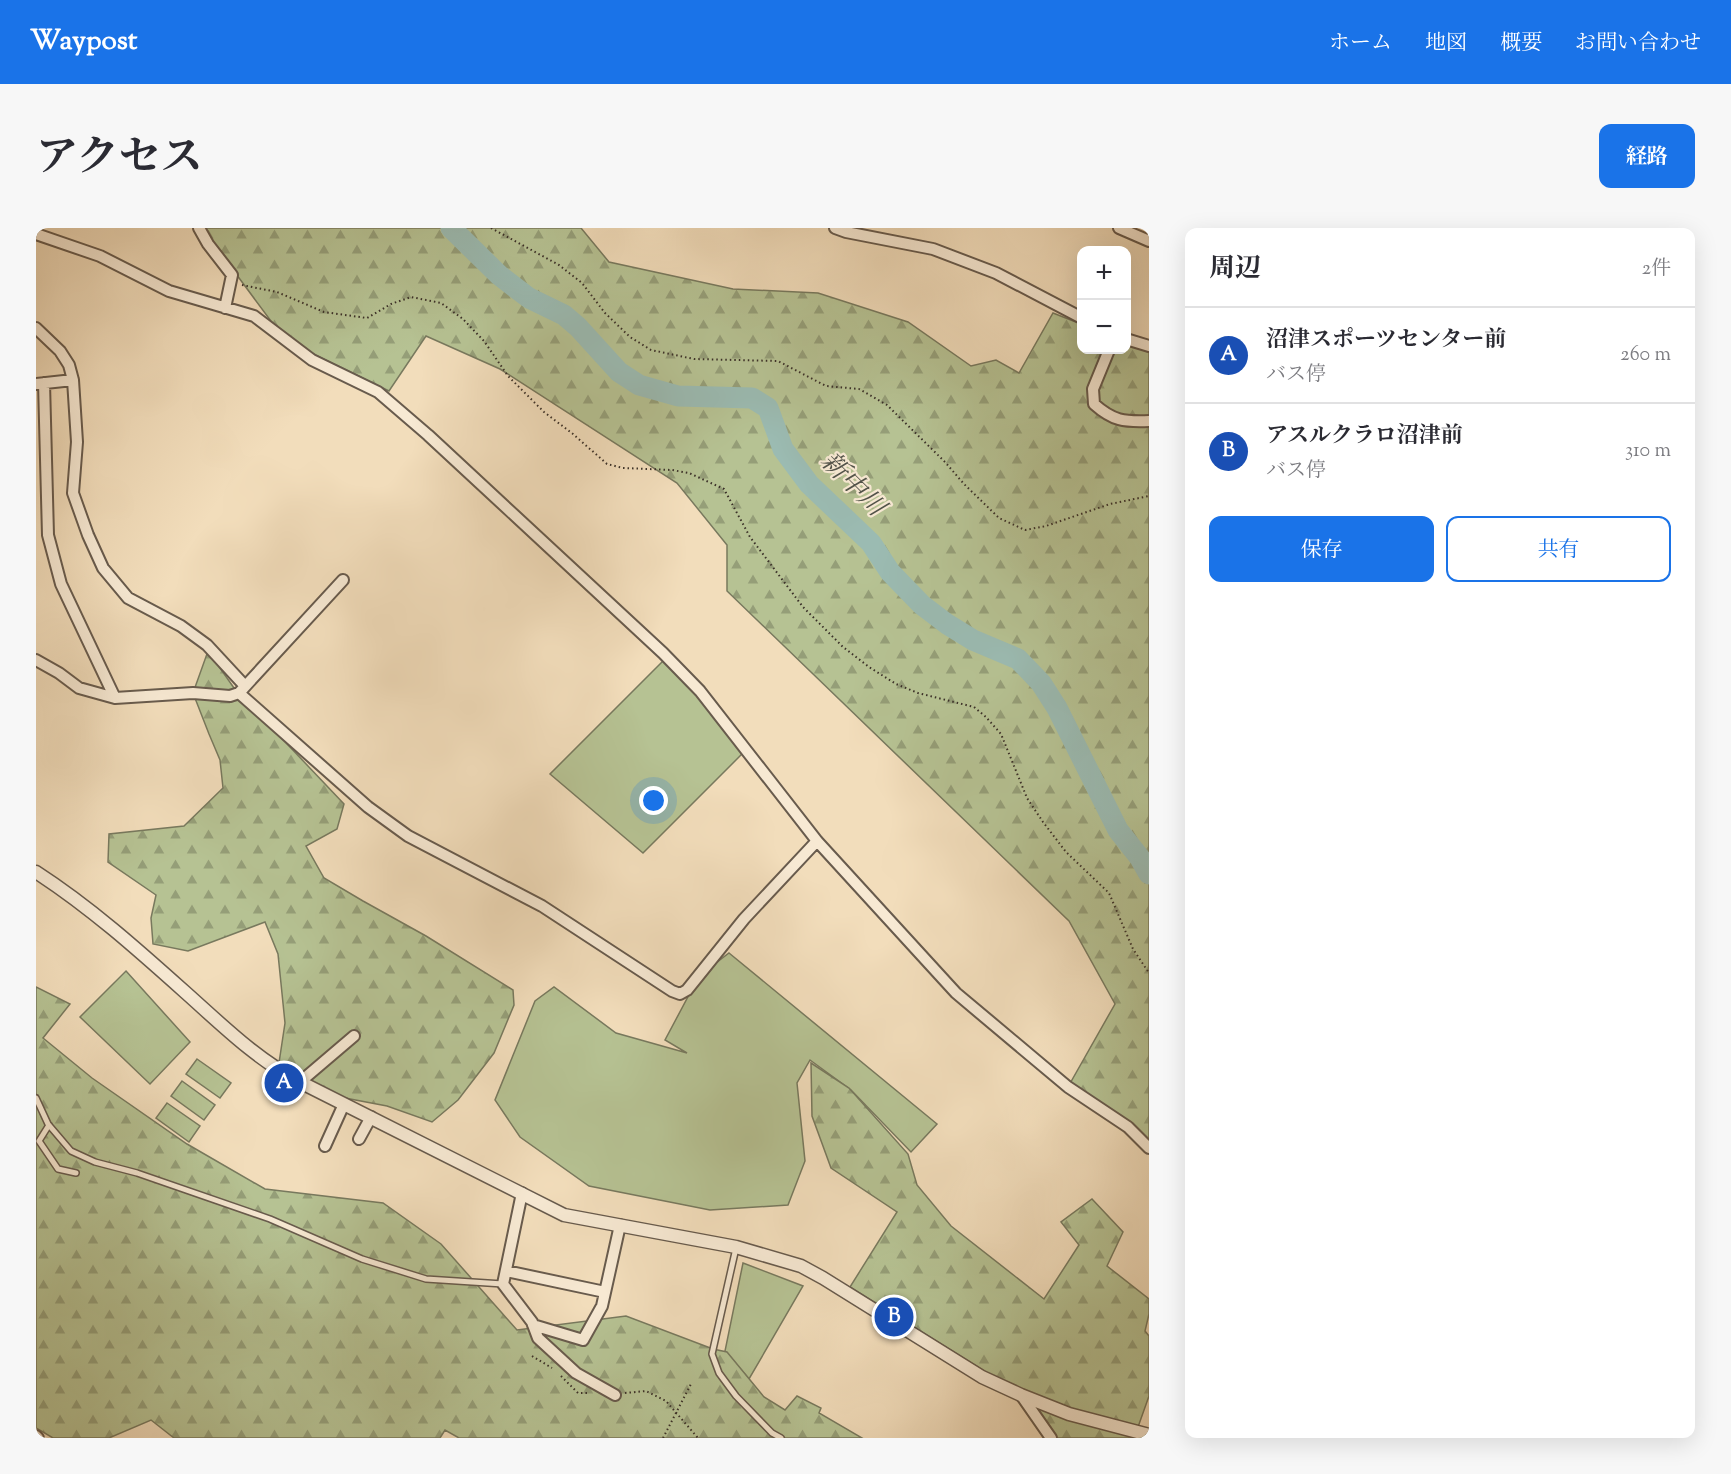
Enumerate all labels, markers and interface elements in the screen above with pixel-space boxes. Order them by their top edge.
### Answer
text: Waypost [30,22,137,62]
text: ホーム [1329,29,1392,59]
text: 地図 [1425,29,1467,59]
text: 概要 [1500,29,1542,59]
text: お問い合わせ [1575,29,1701,59]
button: 経路 [1599,124,1695,188]
text: アクセス [36,130,203,190]
map controls [1077,246,1131,354]
button: + [1077,246,1131,300]
text: 周辺 [1209,251,1261,288]
text: 2件 [1642,255,1671,284]
button: − [1077,300,1131,354]
text: 沼津スポーツセンター前 [1266,325,1506,357]
text: A [1220,341,1237,370]
text: 260 m [1620,341,1671,370]
text: バス停 [1266,361,1326,390]
text: アスルクラロ沼津前 [1266,421,1463,453]
text: B [1222,437,1235,466]
text: 310 m [1625,437,1671,466]
water label: 新中川 [811,444,895,528]
text: バス停 [1266,457,1326,486]
button: 保存 [1209,516,1434,582]
button: 共有 [1446,516,1671,582]
your location [639,786,668,815]
pin: A [264,1060,304,1106]
pin: B [874,1294,914,1340]

